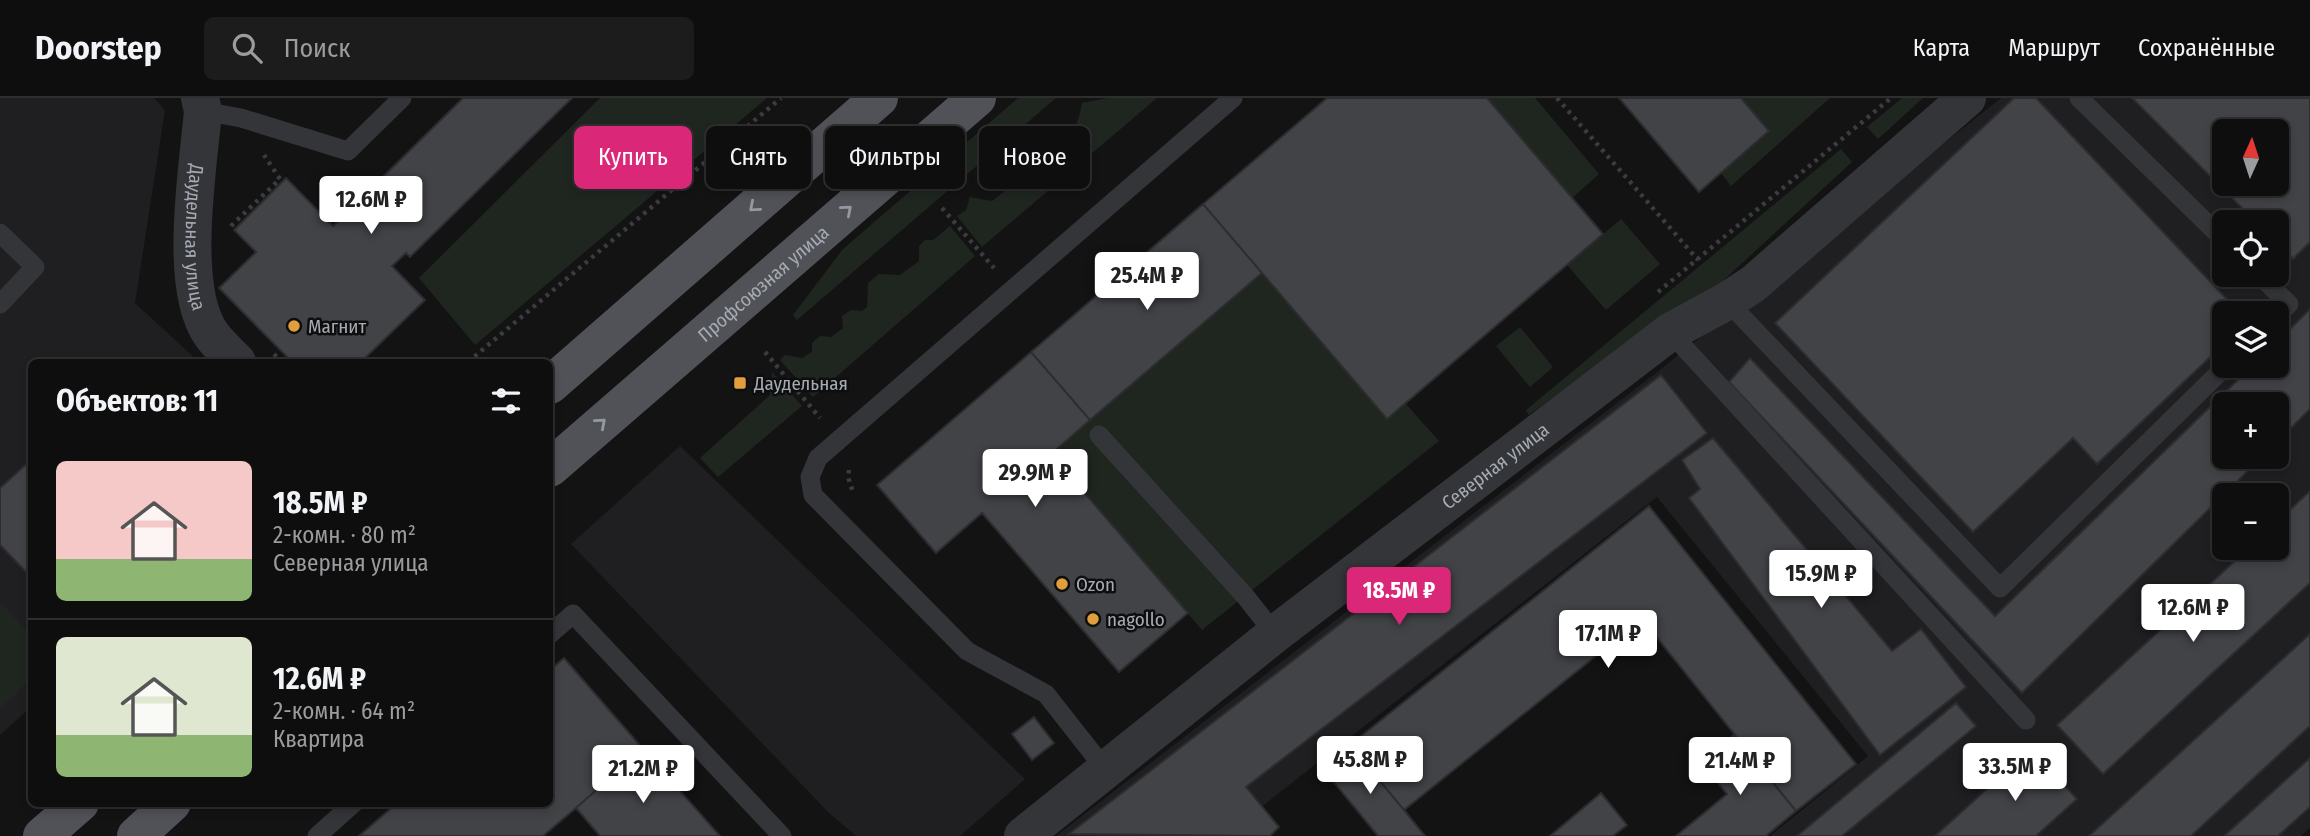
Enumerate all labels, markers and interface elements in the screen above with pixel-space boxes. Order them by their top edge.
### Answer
search box [204,17,694,80]
text: Doorstep [35,28,162,68]
icon: search [228,29,266,67]
text: Поиск [284,33,350,64]
text: Карта [1913,34,1970,62]
text: Маршрут [2008,34,2100,62]
text: Сохранённые [2138,34,2275,62]
north arrow [2212,119,2289,196]
map controls [2212,119,2289,560]
chip: Купить [574,126,692,189]
chip: Снять [706,126,811,189]
chip: Фильтры [825,126,965,189]
chip: Новое [979,126,1090,189]
street label: Даудельная улица [181,162,211,313]
pin: 12.6M ₽ [306,176,436,236]
text: 12.6M ₽ [335,185,407,213]
one-way arrow [749,199,762,211]
one-way arrow [839,206,852,218]
button: locate [2212,210,2289,287]
street label: Профсоюзная улица [693,220,833,346]
pin: 25.4M ₽ [1082,252,1212,312]
text: 25.4M ₽ [1111,261,1183,289]
button: layers [2212,301,2289,378]
place label: Магнит [308,315,367,338]
marker: Магнит [286,318,302,334]
place label: Даудельная [753,372,848,395]
marker: Даудельная [732,375,748,391]
icon: filters [487,382,525,420]
text: Объектов: 11 [56,383,218,419]
button: + [2212,392,2289,469]
street label: Северная улица [1437,418,1553,514]
one-way arrow [593,419,606,431]
pin: 29.9M ₽ [970,450,1100,509]
text: 29.9M ₽ [999,458,1071,486]
button: − [2212,483,2289,560]
text: 18.5M ₽ [273,485,368,521]
icon: home [112,489,196,573]
text: 2-комн. · 80 m² [273,521,416,549]
text: Северная улица [273,549,429,577]
pin: 15.9M ₽ [1756,550,1886,610]
text: 15.9M ₽ [1785,559,1857,587]
pin: 18.5M ₽ [1334,568,1464,627]
place label: Ozon [1076,573,1115,596]
marker: Ozon [1054,576,1070,592]
text: 18.5M ₽ [1363,576,1435,604]
pin: 12.6M ₽ [2128,584,2258,644]
text: 12.6M ₽ [2157,593,2229,621]
place label: nagollo [1107,608,1165,631]
pin: 17.1M ₽ [1543,610,1673,670]
marker: nagollo [1085,611,1101,627]
text: 17.1M ₽ [1575,619,1641,647]
text: 12.6M ₽ [273,661,366,697]
icon: home [112,665,196,749]
text: 2-комн. · 64 m² [273,697,415,725]
text: Квартира [273,725,365,753]
pin: 45.8M ₽ [1305,736,1435,796]
pin: 21.4M ₽ [1675,738,1805,797]
pin: 33.5M ₽ [1950,744,2080,803]
text: 45.8M ₽ [1333,745,1407,773]
pin: 21.2M ₽ [578,746,708,805]
text: 21.4M ₽ [1705,746,1775,774]
text: 33.5M ₽ [1979,752,2051,780]
text: 21.2M ₽ [608,754,678,782]

